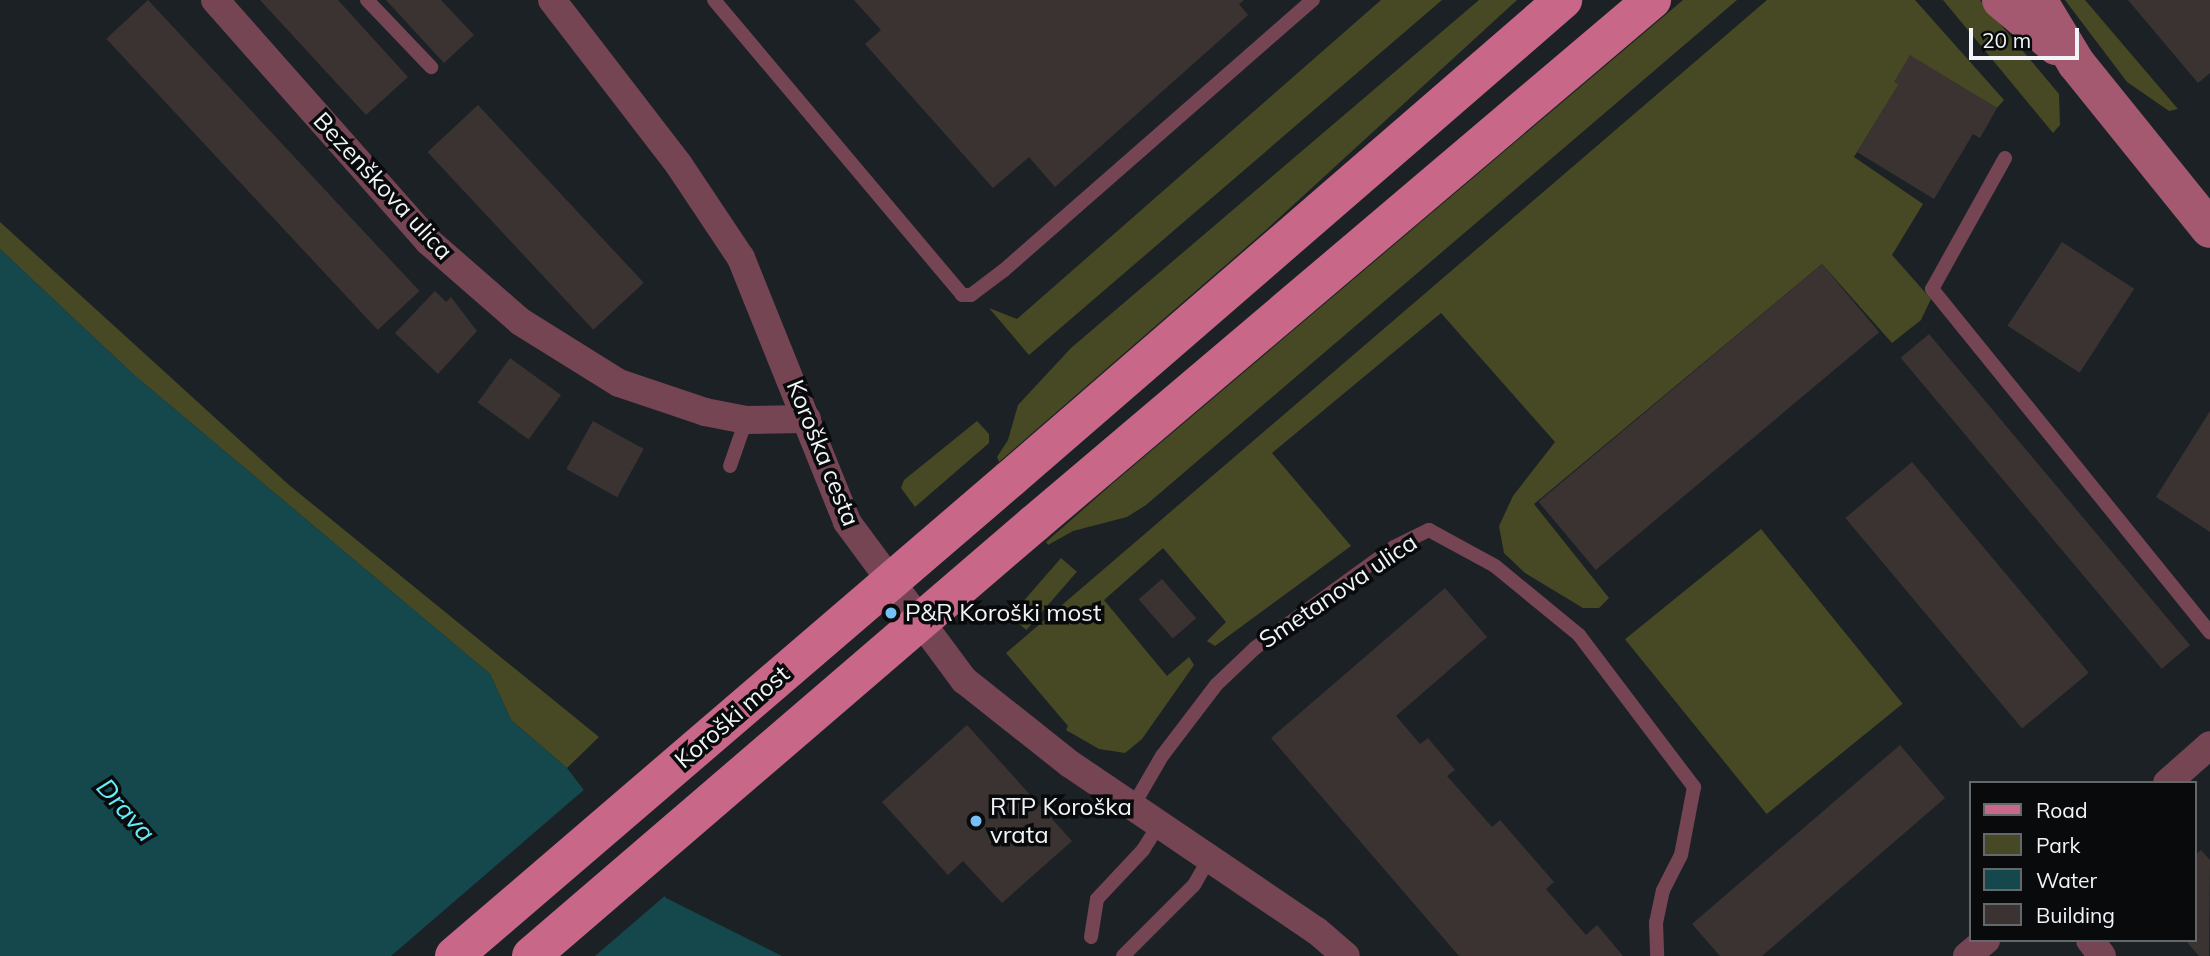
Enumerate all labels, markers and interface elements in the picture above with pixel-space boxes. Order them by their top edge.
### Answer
scale bar [1972,14,2082,58]
text: 20 m [1982,27,2031,53]
street label: Bezenškova ulica [307,106,459,266]
street label: Koroška cesta [781,376,865,530]
street label: Smetanova ulica [1254,528,1422,654]
place label: P&R Koroški most [905,599,1101,627]
marker: P&R Koroški most [883,605,899,621]
street label: Koroški most [669,660,795,774]
water label: Drava [90,772,162,848]
legend [1968,781,2196,942]
place label: RTP Koroška vrata [990,793,1132,849]
text: Road [2036,797,2087,823]
marker: RTP Koroška vrata [968,813,984,829]
text: Park [2036,832,2080,858]
text: Water [2036,867,2097,893]
text: Building [2036,902,2115,928]

